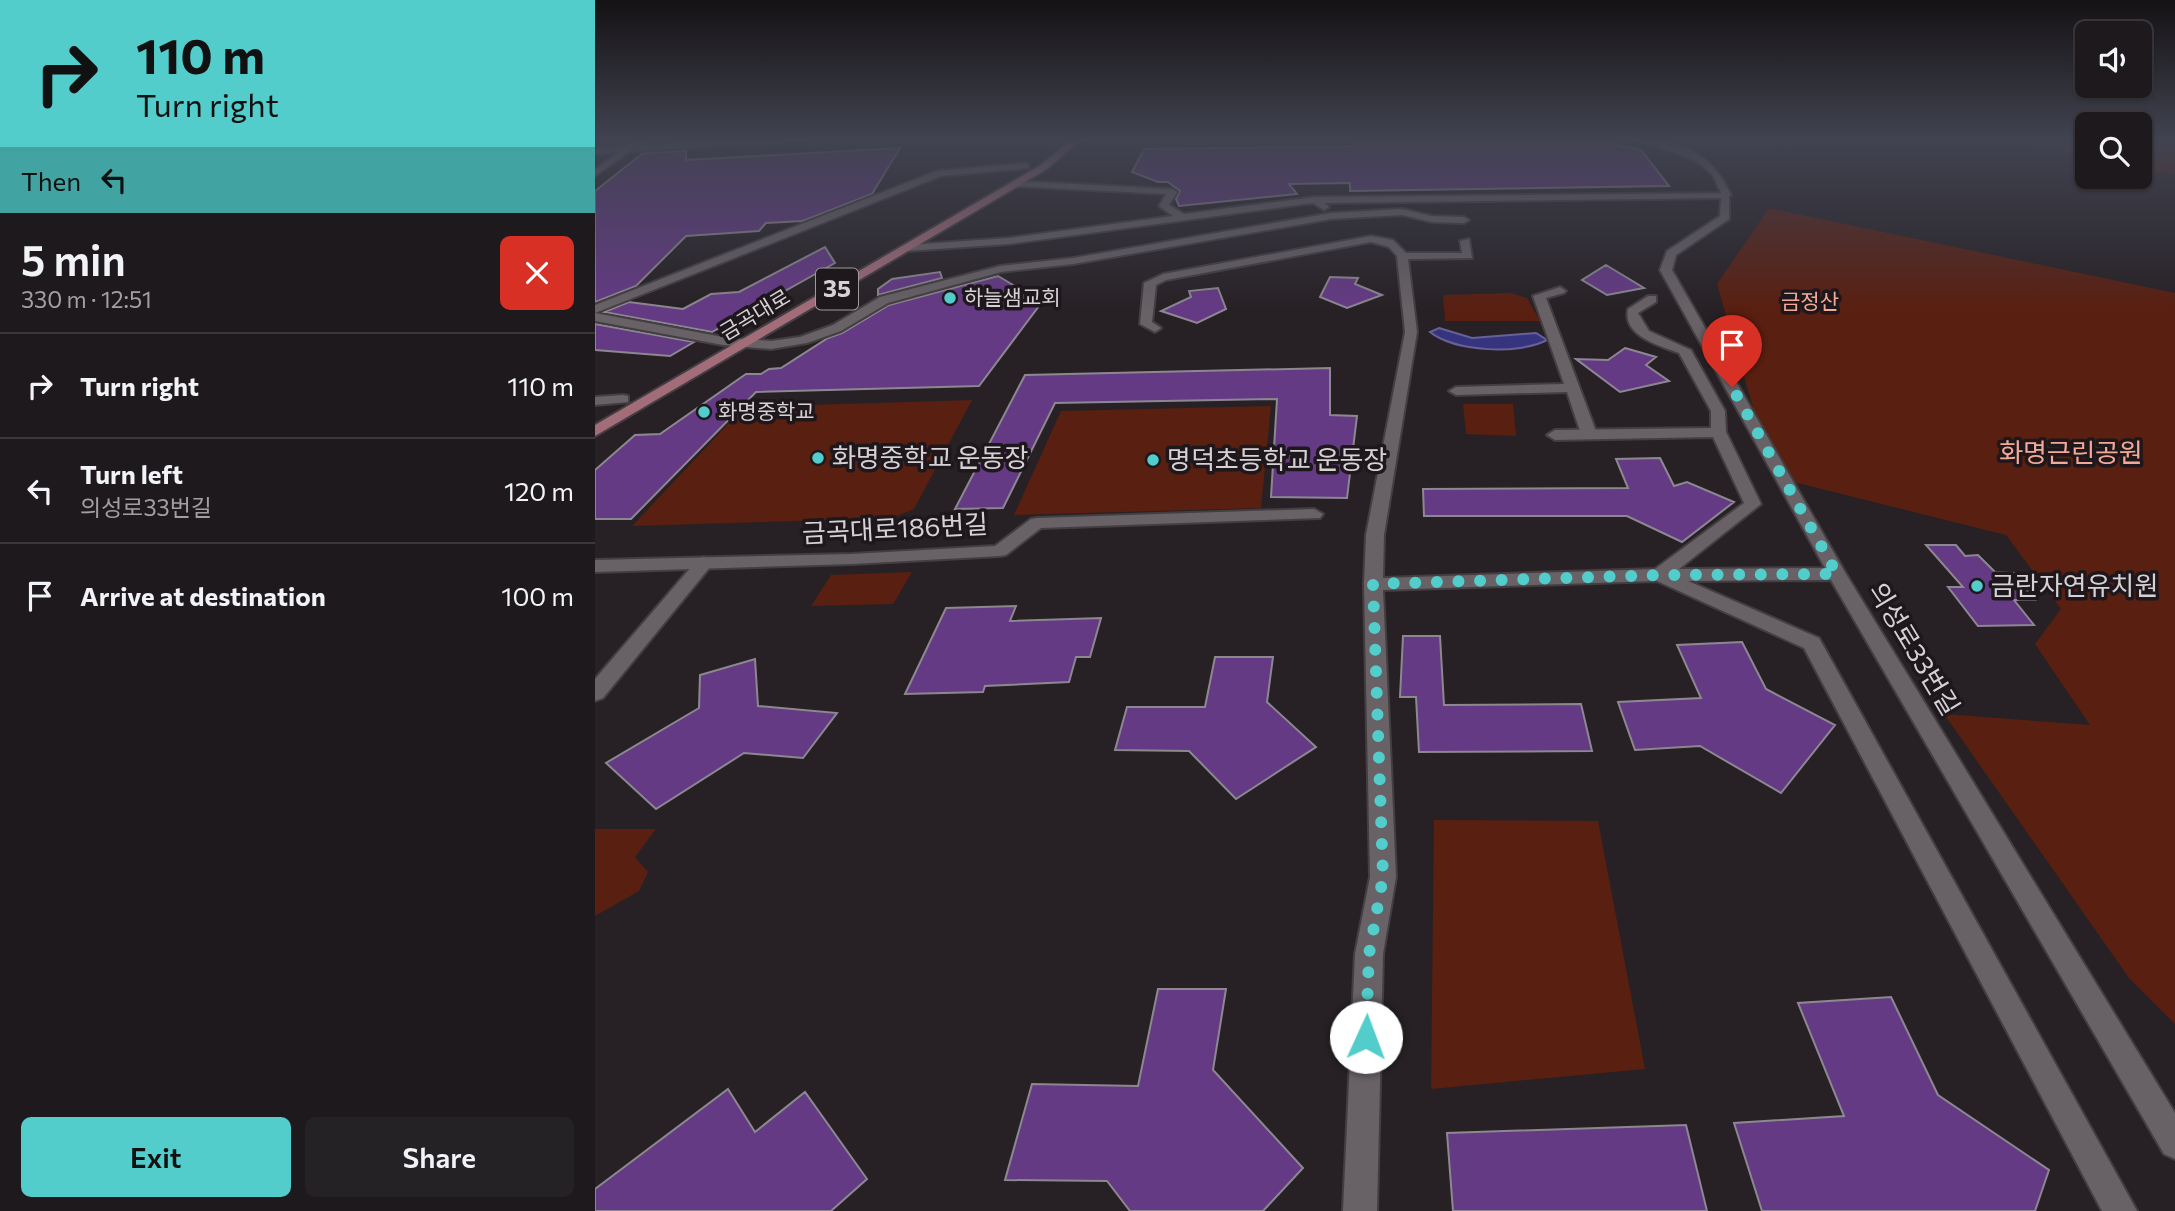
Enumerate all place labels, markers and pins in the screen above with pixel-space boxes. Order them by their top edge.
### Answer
place label: 하늘샘교회 [964,284,1061,309]
marker: 하늘샘교회 [942,290,958,306]
pin [1702,315,1762,387]
place label: 화명중학교 [718,398,815,423]
marker: 화명중학교 [696,404,712,420]
place label: 화명중학교 운동장 [832,441,1028,472]
place label: 명덕초등학교 운동장 [1167,443,1387,474]
marker: 화명중학교 운동장 [810,450,826,466]
marker: 명덕초등학교 운동장 [1145,452,1161,468]
place label: 금란자연유치원 [1991,569,2158,600]
marker: 금란자연유치원 [1969,578,1985,594]

